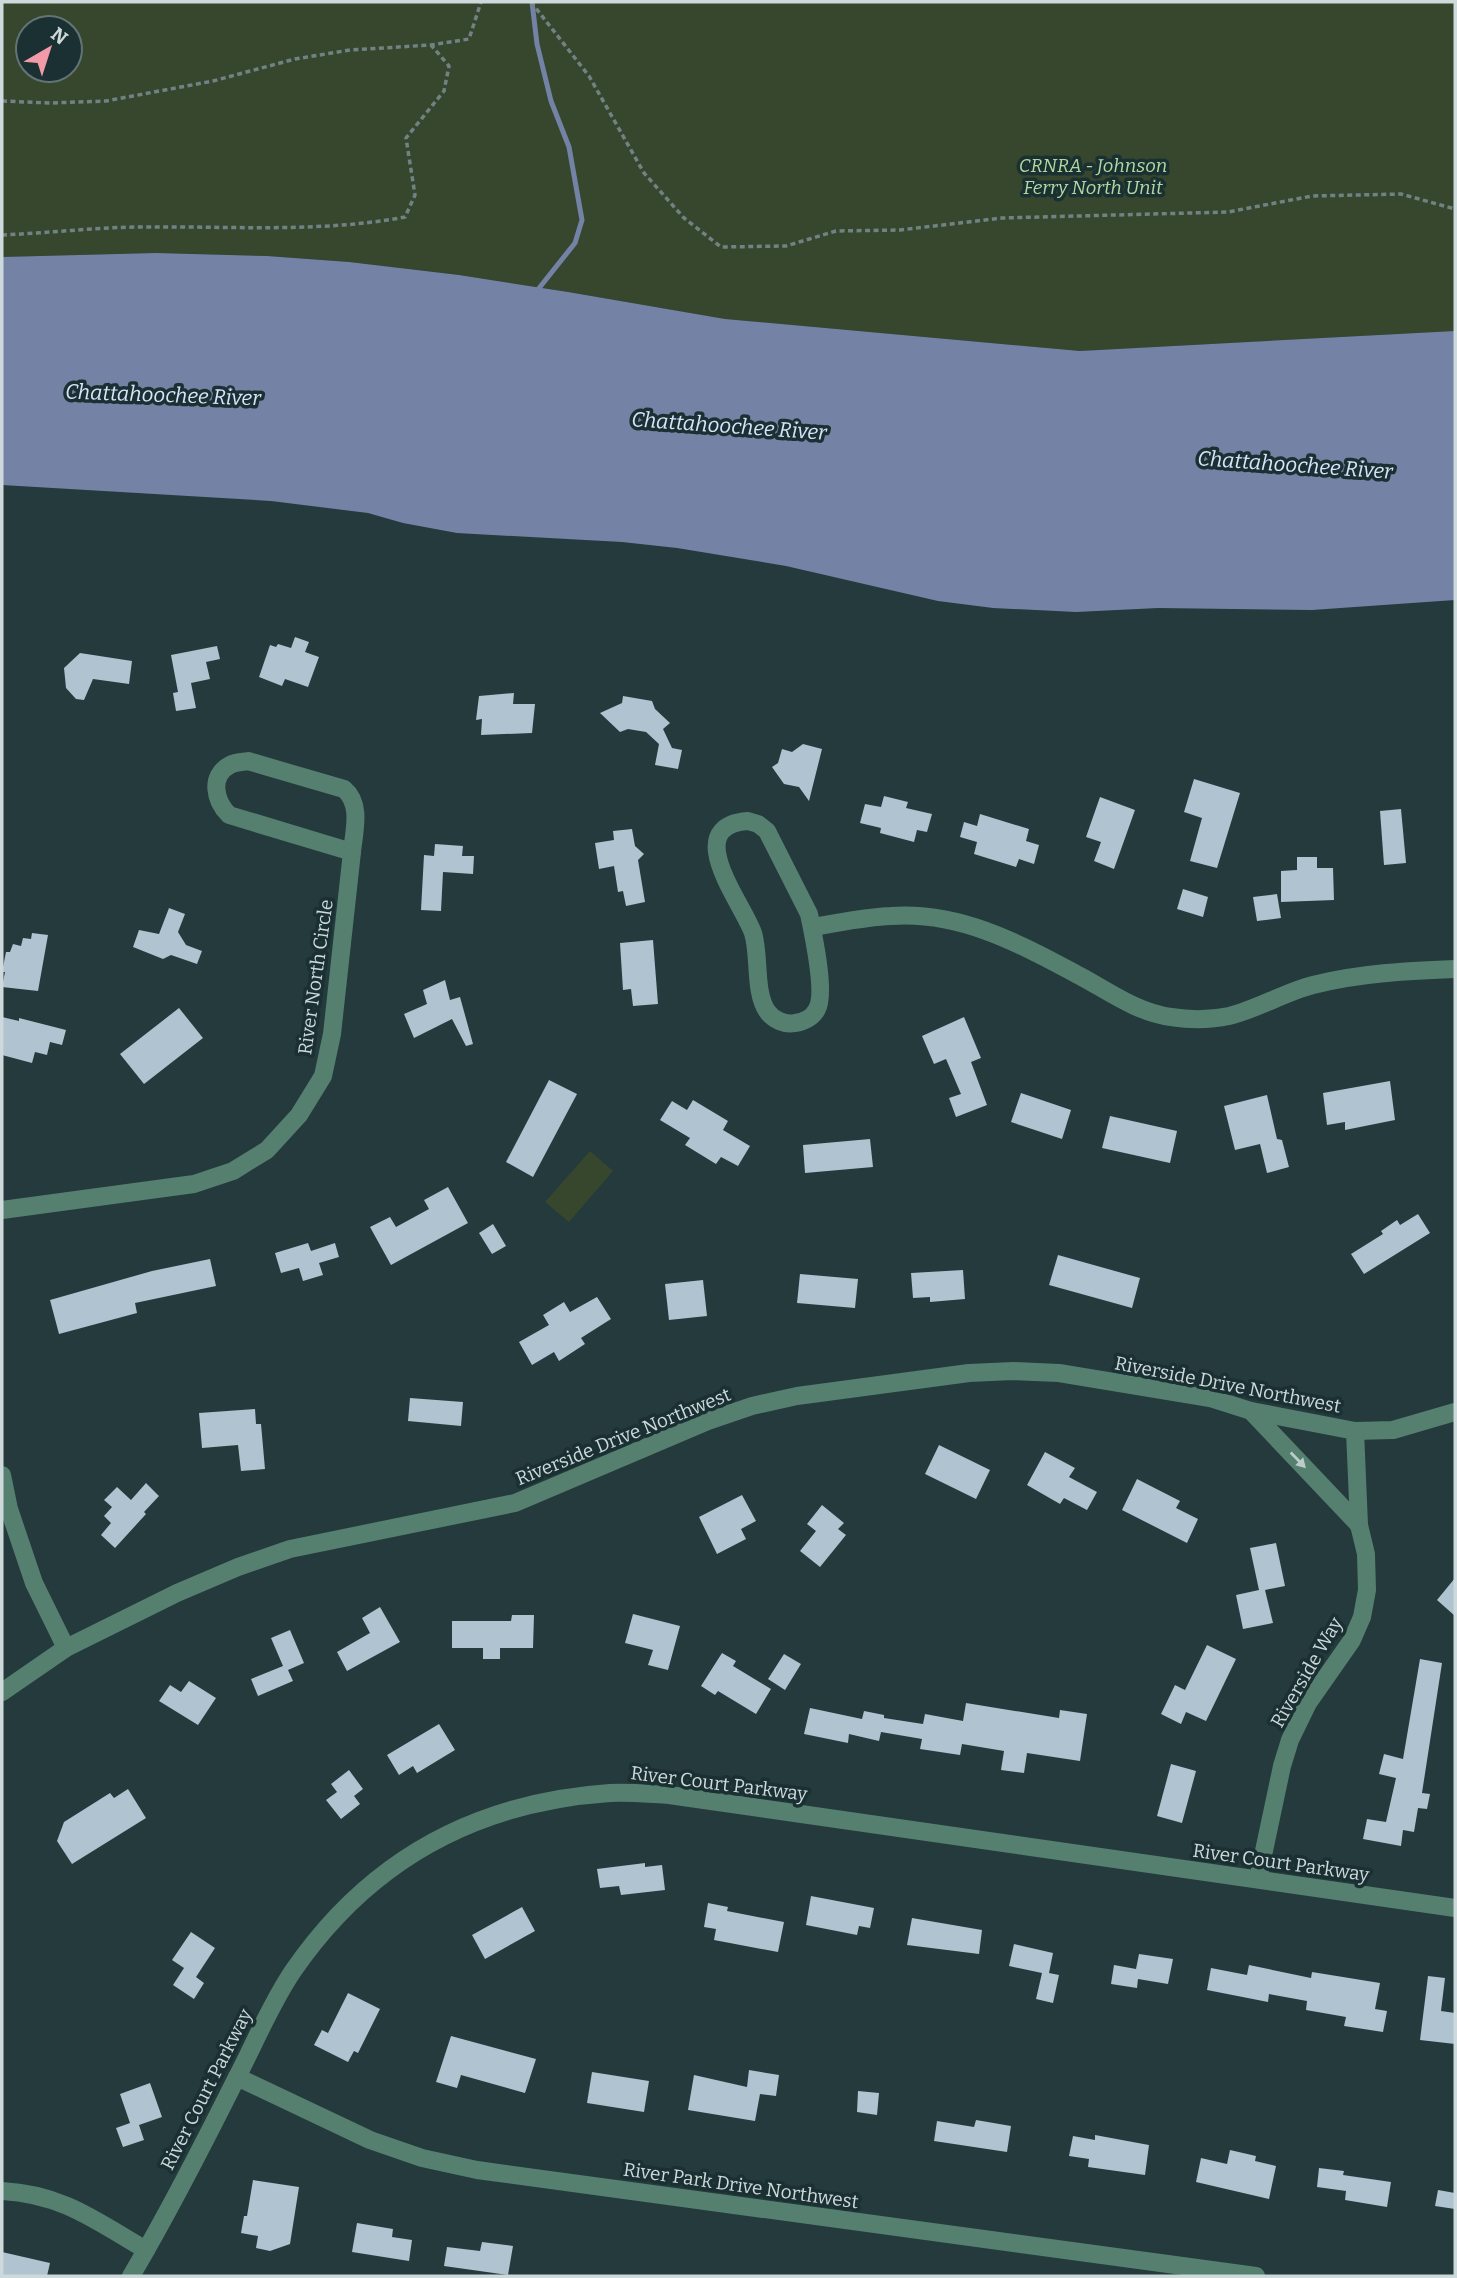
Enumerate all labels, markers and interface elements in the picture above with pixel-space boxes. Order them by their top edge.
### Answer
north arrow [14,14,84,84]
text: N [46,23,73,50]
park label: CRNRA - Johnson Ferry North Unit [1019,154,1167,199]
water label: Chattahoochee River [65,379,263,411]
water label: Chattahoochee River [631,406,829,446]
water label: Chattahoochee River [1197,445,1395,485]
street label: River North Circle [293,898,338,1056]
street label: Riverside Drive Northwest [1113,1351,1343,1418]
street label: Riverside Drive Northwest [512,1383,734,1490]
one-way arrow [1289,1451,1305,1468]
street label: Riverside Way [1266,1612,1348,1732]
street label: River Court Parkway [629,1761,810,1806]
street label: River Court Parkway [1191,1839,1372,1886]
street label: River Court Parkway [156,2004,257,2174]
street label: River Park Drive Northwest [622,2158,860,2213]

